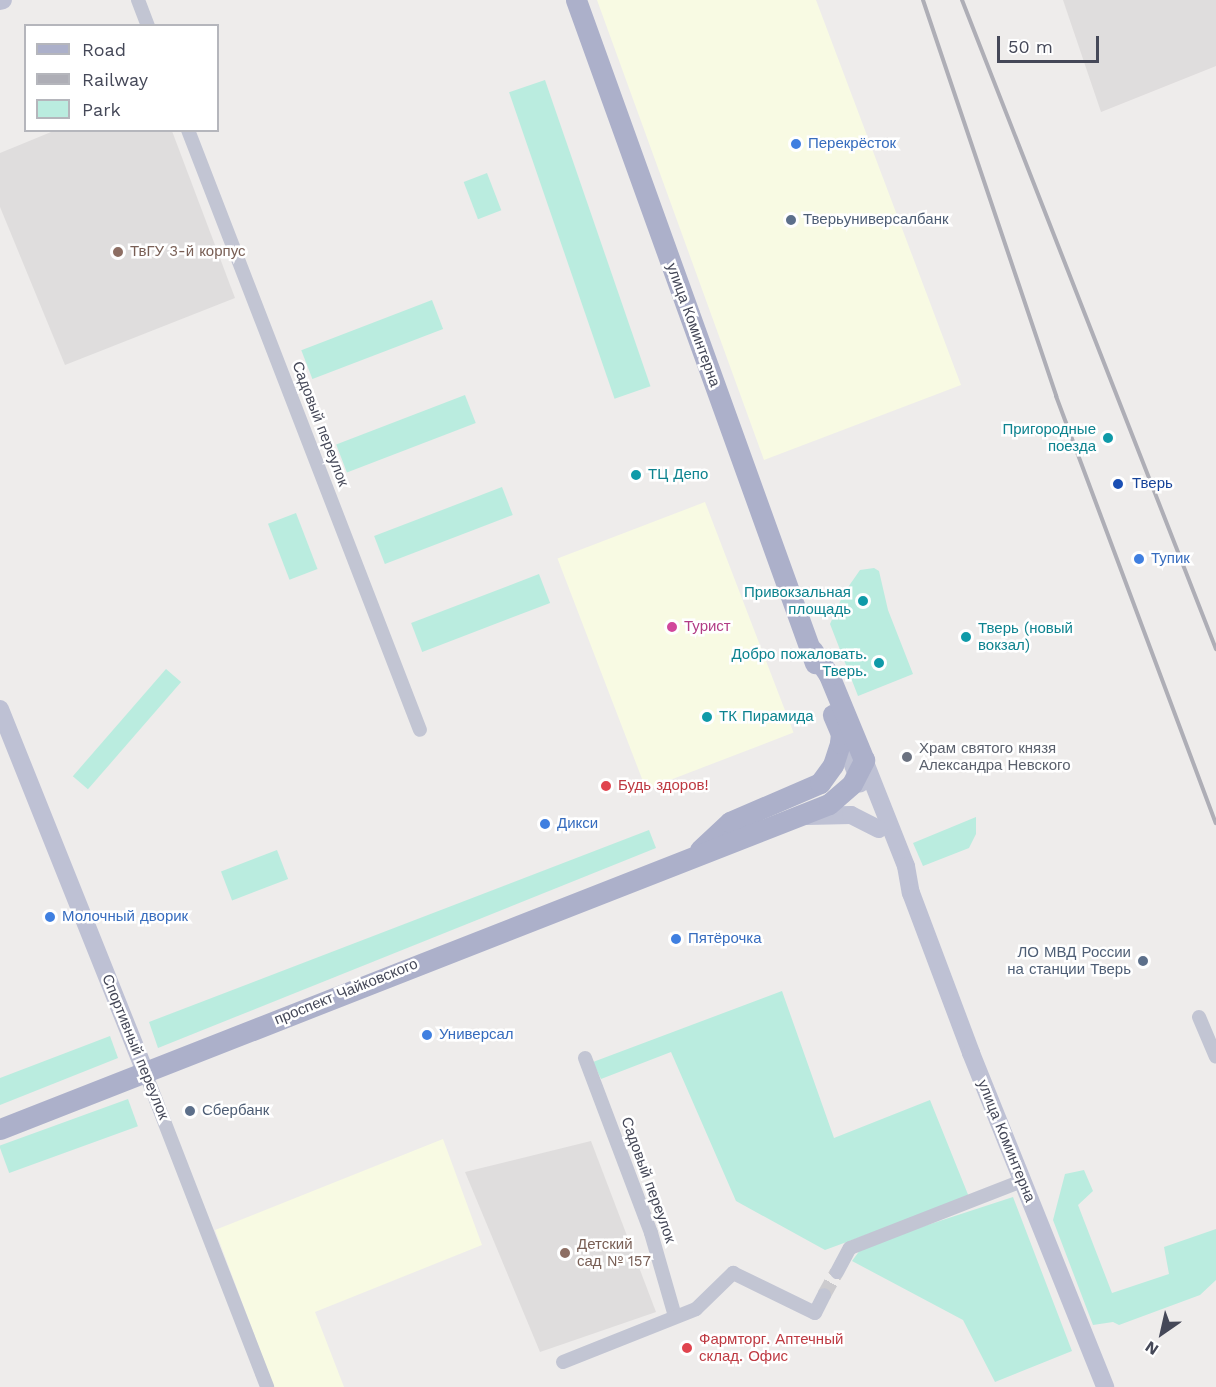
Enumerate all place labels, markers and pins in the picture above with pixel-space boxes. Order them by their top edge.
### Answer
place label: Перекрёсток [808,135,896,153]
marker: Перекрёсток [789,137,803,151]
place label: Тверьуниверсалбанк [803,211,948,229]
marker: Тверьуниверсалбанк [784,213,798,227]
place label: ТвГУ 3-й корпус [130,243,245,261]
marker: ТвГУ 3-й корпус [111,245,125,259]
place label: Пригородные поезда [1002,420,1096,455]
marker: Пригородные поезда [1101,431,1115,445]
place label: ТЦ Депо [648,466,708,484]
marker: ТЦ Депо [629,468,643,482]
marker: Тверь [1109,475,1127,493]
place label: Тверь [1132,475,1173,493]
place label: Тупик [1151,550,1190,568]
marker: Тупик [1132,552,1146,566]
place label: Привокзальная площадь [744,583,851,618]
marker: Привокзальная площадь [856,594,870,608]
place label: Турист [684,618,731,636]
place label: Тверь (новый вокзал) [978,619,1073,654]
marker: Турист [665,620,679,634]
marker: Тверь (новый вокзал) [959,630,973,644]
place label: Добро пожаловать. Тверь. [732,645,867,680]
marker: Добро пожаловать. Тверь. [872,656,886,670]
place label: ТК Пирамида [719,708,814,726]
marker: ТК Пирамида [700,710,714,724]
place label: Храм святого князя Александра Невского [919,739,1071,774]
marker: Храм святого князя Александра Невского [900,750,914,764]
place label: Будь здоров! [618,777,709,795]
marker: Будь здоров! [599,779,613,793]
place label: Дикси [557,815,598,833]
marker: Дикси [538,817,552,831]
place label: Молочный дворик [62,908,188,926]
marker: Молочный дворик [43,910,57,924]
place label: Пятёрочка [688,930,762,948]
marker: Пятёрочка [669,932,683,946]
place label: ЛО МВД России на станции Тверь [1007,943,1131,978]
marker: ЛО МВД России на станции Тверь [1136,954,1150,968]
place label: Универсал [439,1026,514,1044]
marker: Универсал [420,1028,434,1042]
place label: Сбербанк [202,1102,269,1120]
marker: Сбербанк [183,1104,197,1118]
place label: Детский сад № 157 [577,1235,651,1270]
marker: Детский сад № 157 [558,1246,572,1260]
place label: Фармторг. Аптечный склад. Офис [699,1330,843,1365]
marker: Фармторг. Аптечный склад. Офис [680,1341,694,1355]

